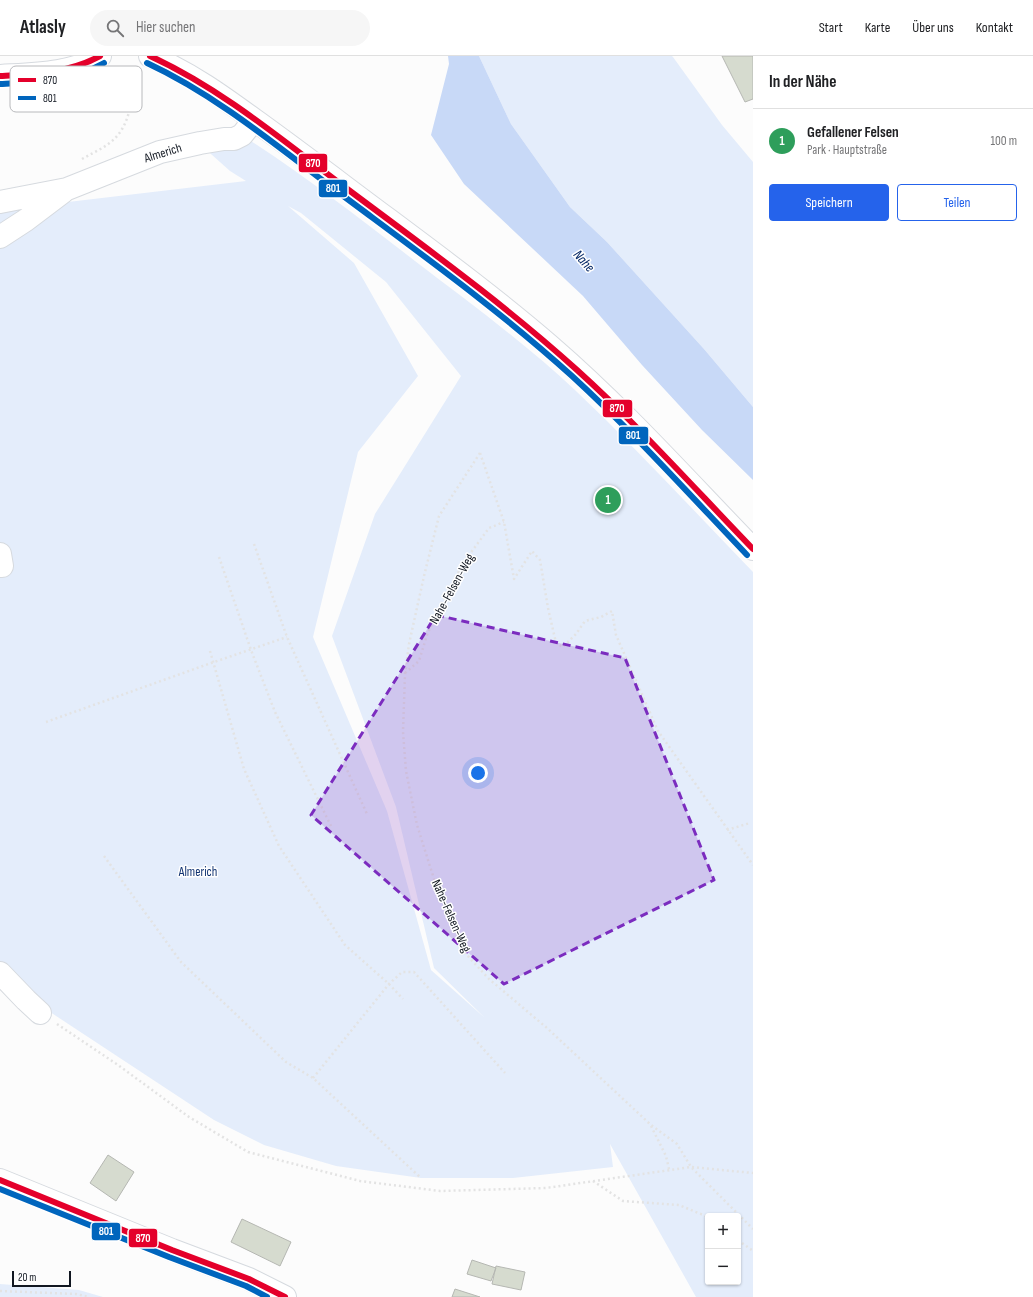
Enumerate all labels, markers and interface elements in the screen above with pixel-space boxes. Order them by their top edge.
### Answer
search box [90,10,370,46]
text: Atlasly [20,16,66,39]
icon: search [104,17,126,39]
text: Hier suchen [136,18,196,37]
text: Start [819,19,843,36]
text: Karte [865,19,890,36]
text: Über uns [912,19,954,36]
text: Kontakt [976,19,1013,36]
legend [10,66,142,112]
text: In der Nähe [769,72,836,92]
text: 870 [43,74,57,87]
text: 801 [43,92,57,105]
text: Gefallener Felsen [807,123,899,142]
text: 1 [779,133,785,149]
text: 100 m [990,133,1017,149]
street label: Almerich [141,140,184,167]
text: Park · Hauptstraße [807,142,887,158]
line badge: 870 [298,153,328,173]
text: 870 [305,157,321,170]
line badge: 801 [318,179,348,198]
text: 801 [326,182,341,195]
button: Speichern [769,184,889,221]
button: Teilen [897,184,1017,221]
water label: Nahe [570,246,599,276]
line badge: 870 [602,399,633,418]
text: 870 [609,402,625,415]
line badge: 801 [618,426,649,445]
text: 801 [626,429,641,442]
pin: 1 [595,485,621,515]
street label: Nahe-Felsen-Weg [426,551,478,627]
your location [468,763,488,783]
park label: Almerich [178,864,217,880]
street label: Nahe-Felsen-Weg [428,877,474,955]
map controls [705,1213,741,1285]
button: + [705,1213,741,1249]
line badge: 801 [91,1222,121,1241]
text: 801 [99,1225,114,1238]
line badge: 870 [128,1228,158,1248]
text: 870 [135,1232,151,1245]
button: − [705,1249,741,1285]
scale bar [12,1269,71,1288]
text: 20 m [18,1271,36,1284]

